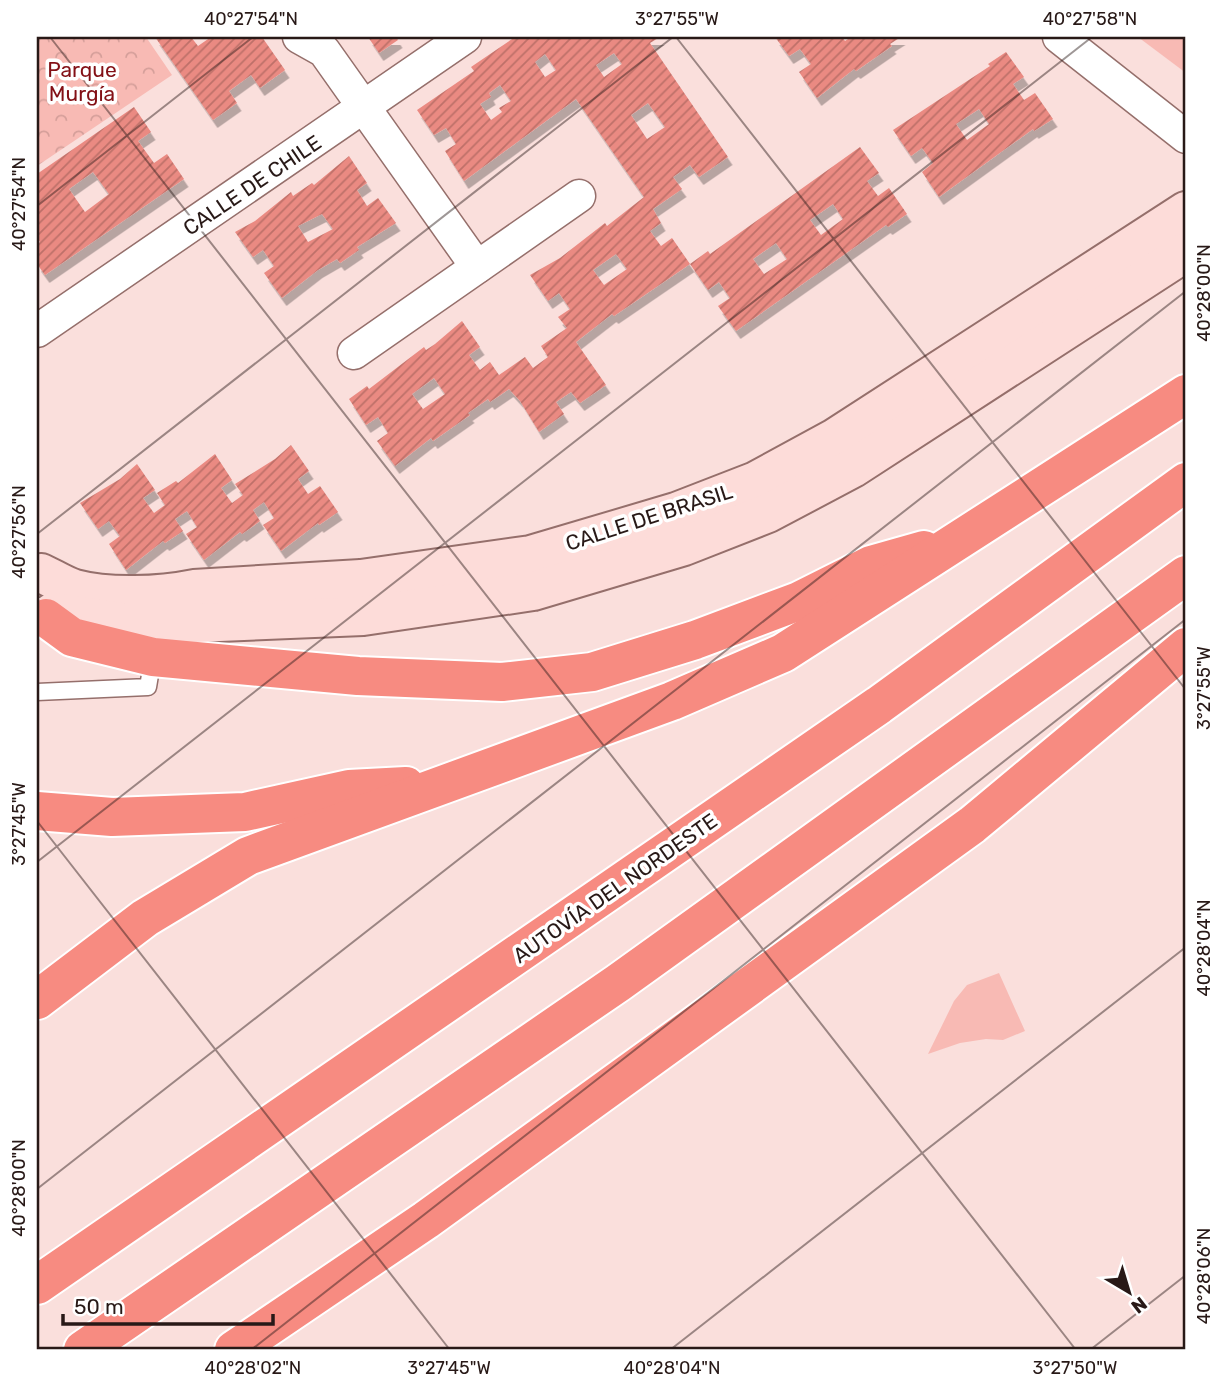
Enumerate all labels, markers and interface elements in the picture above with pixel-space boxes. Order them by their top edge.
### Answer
text: 40°27'54"N [204,8,298,30]
text: 3°27'55"W [635,8,719,30]
text: 40°27'58"N [1043,8,1137,30]
park label: Parque Murgía [47,57,117,106]
street label: CALLE DE CHILE [178,130,326,240]
text: 40°27'54"N [8,157,30,251]
text: 40°28'00"N [1193,244,1215,342]
street label: CALLE DE BRASIL [562,478,736,556]
text: 40°27'56"N [8,485,30,579]
text: 3°27'55"W [1193,646,1215,730]
text: 3°27'45"W [8,782,30,866]
street label: AUTOVÍA DEL NORDESTE [508,808,722,968]
text: 40°28'04"N [1193,900,1215,996]
text: 40°28'00"N [8,1139,30,1237]
text: 40°28'06"N [1193,1228,1215,1324]
north arrow [1094,1258,1164,1328]
scale bar [63,1282,273,1326]
text: N [1127,1292,1152,1318]
text: 50 m [74,1294,124,1319]
text: 40°28'02"N [205,1357,301,1379]
text: 3°27'45"W [407,1357,491,1379]
text: 40°28'04"N [624,1357,720,1379]
text: 3°27'50"W [1033,1357,1117,1379]

